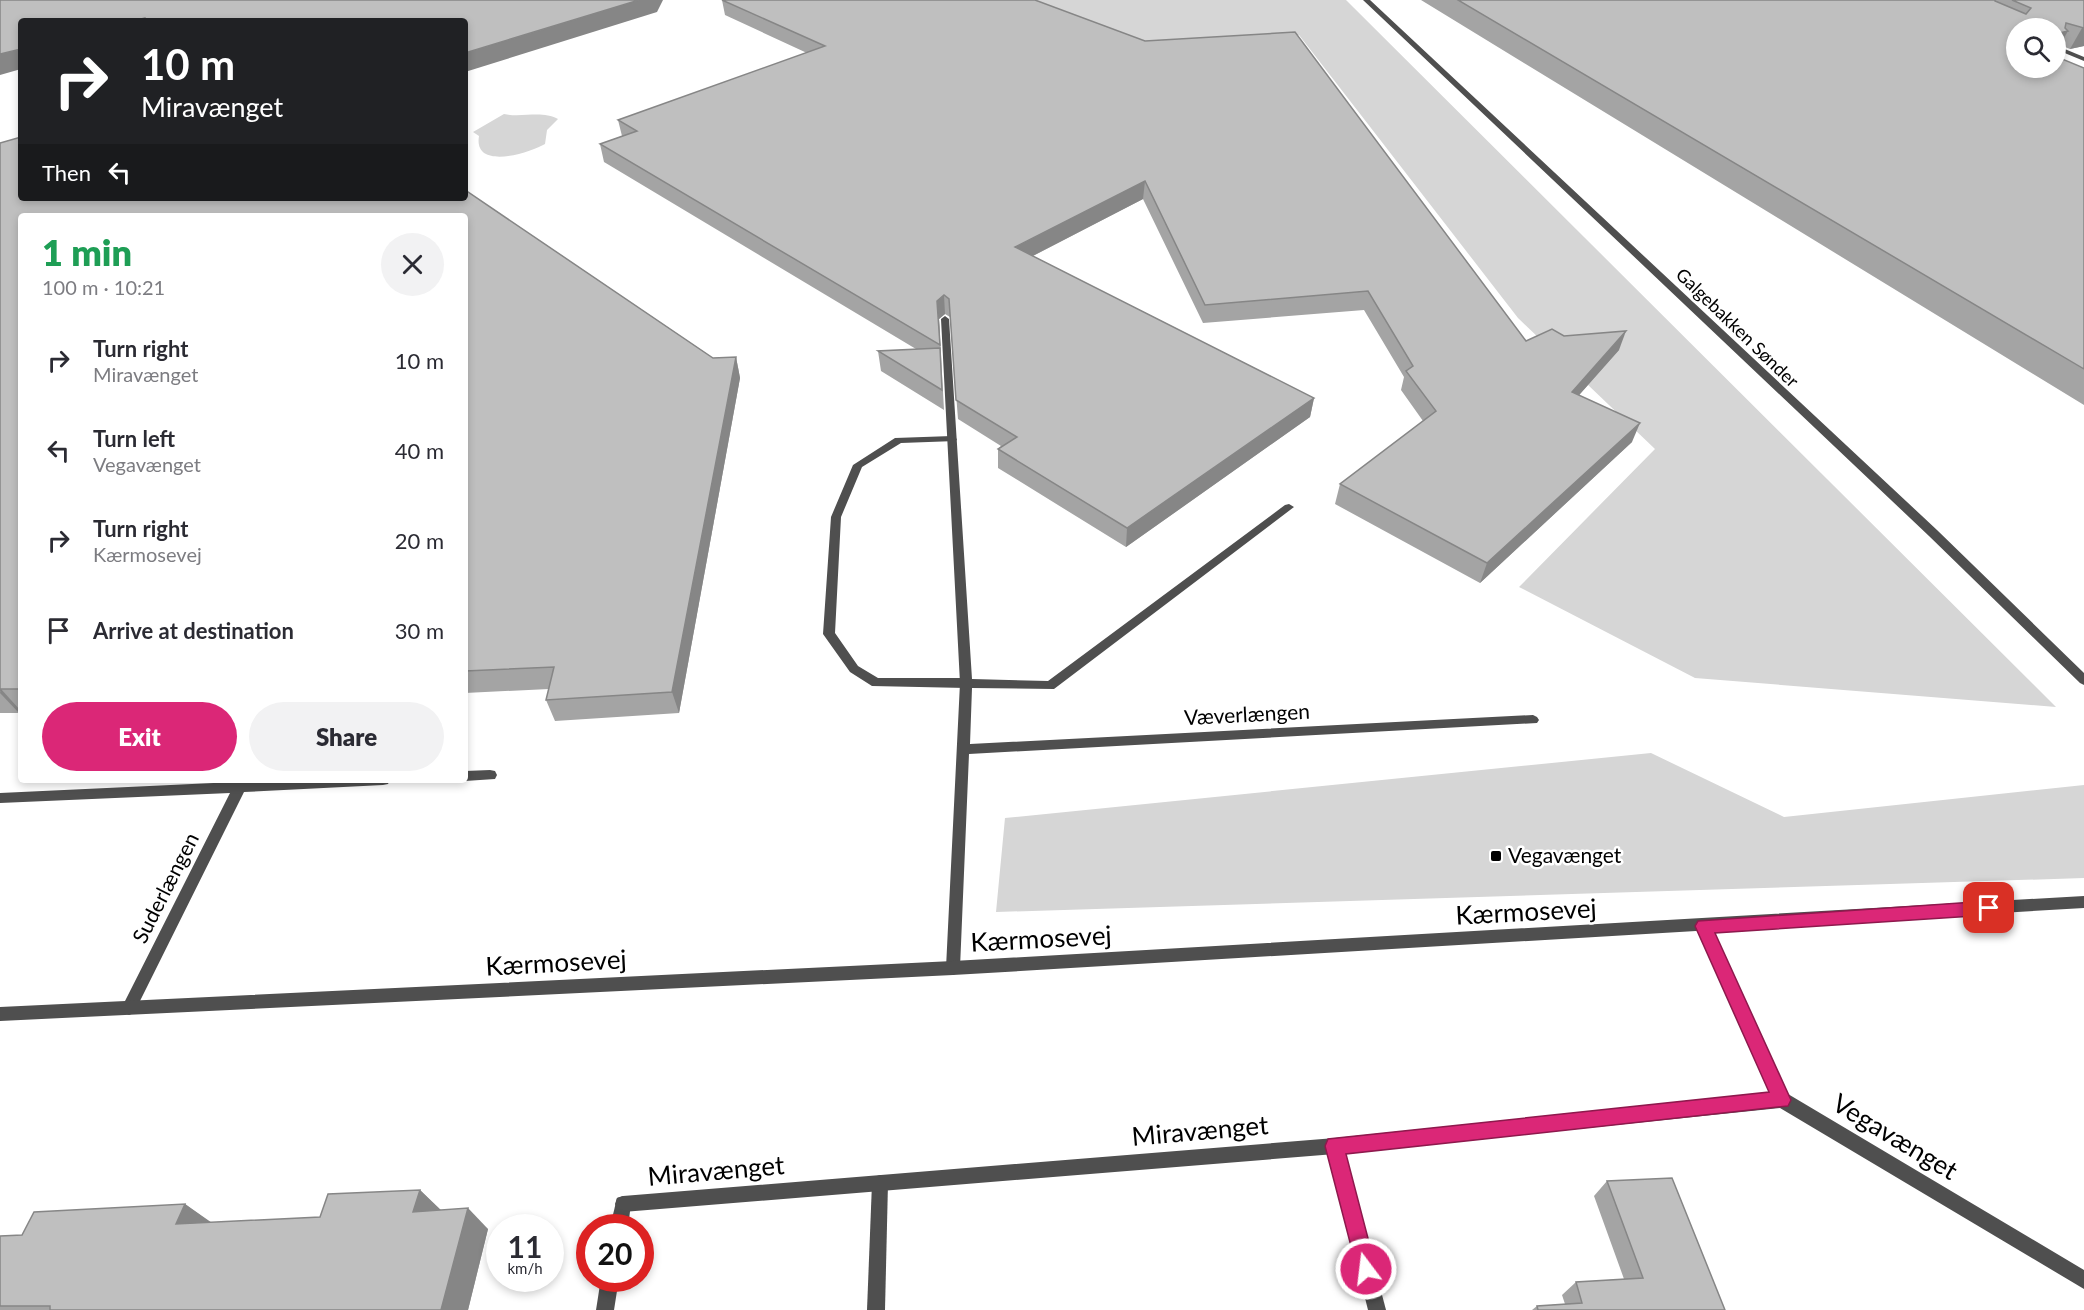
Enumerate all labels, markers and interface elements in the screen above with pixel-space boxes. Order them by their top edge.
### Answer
map controls [2006,18,2066,78]
button: search [2006,18,2066,78]
text: 10 m [141,39,235,89]
icon: right [42,42,120,120]
text: Miravænget [141,90,283,123]
icon: left [103,156,136,189]
text: Then [42,159,91,186]
text: 1 min [42,230,132,274]
button: close [381,233,444,296]
street label: Galgebakken Sønder [1672,263,1804,392]
text: 100 m · 10:21 [42,275,165,299]
text: Turn right [93,335,188,362]
icon: right [42,344,75,377]
text: 10 m [395,347,444,374]
text: Miravænget [93,362,198,386]
text: Turn left [93,425,175,452]
icon: left [42,434,75,467]
text: 40 m [395,437,444,464]
text: Vegavænget [93,452,201,476]
text: Turn right [93,515,188,542]
icon: right [42,524,75,557]
text: 20 m [395,527,444,554]
text: Kærmosevej [93,542,202,566]
icon: arrive [42,614,75,647]
text: Arrive at destination [93,617,294,644]
text: 30 m [395,617,444,644]
street label: Væverlængen [1183,698,1310,729]
button: Exit [42,702,237,771]
button: Share [249,702,444,771]
street label: Suderlængen [126,828,203,947]
place label: Vegavænget [1508,842,1622,867]
marker: Vegavænget [1489,849,1503,863]
pin [1963,882,2014,933]
street label: Kærmosevej [1455,891,1597,931]
icon: arrive [1972,891,2005,924]
street label: Kærmosevej [970,918,1112,958]
street label: Kærmosevej [485,942,627,982]
street label: Vegavænget [1827,1086,1965,1186]
street label: Miravænget [1130,1108,1270,1152]
street label: Miravænget [646,1148,786,1192]
speed limit sign: 20 [576,1214,654,1292]
text: 11 [508,1228,542,1264]
position arrow [1334,1237,1398,1301]
text: km/h [507,1259,543,1277]

